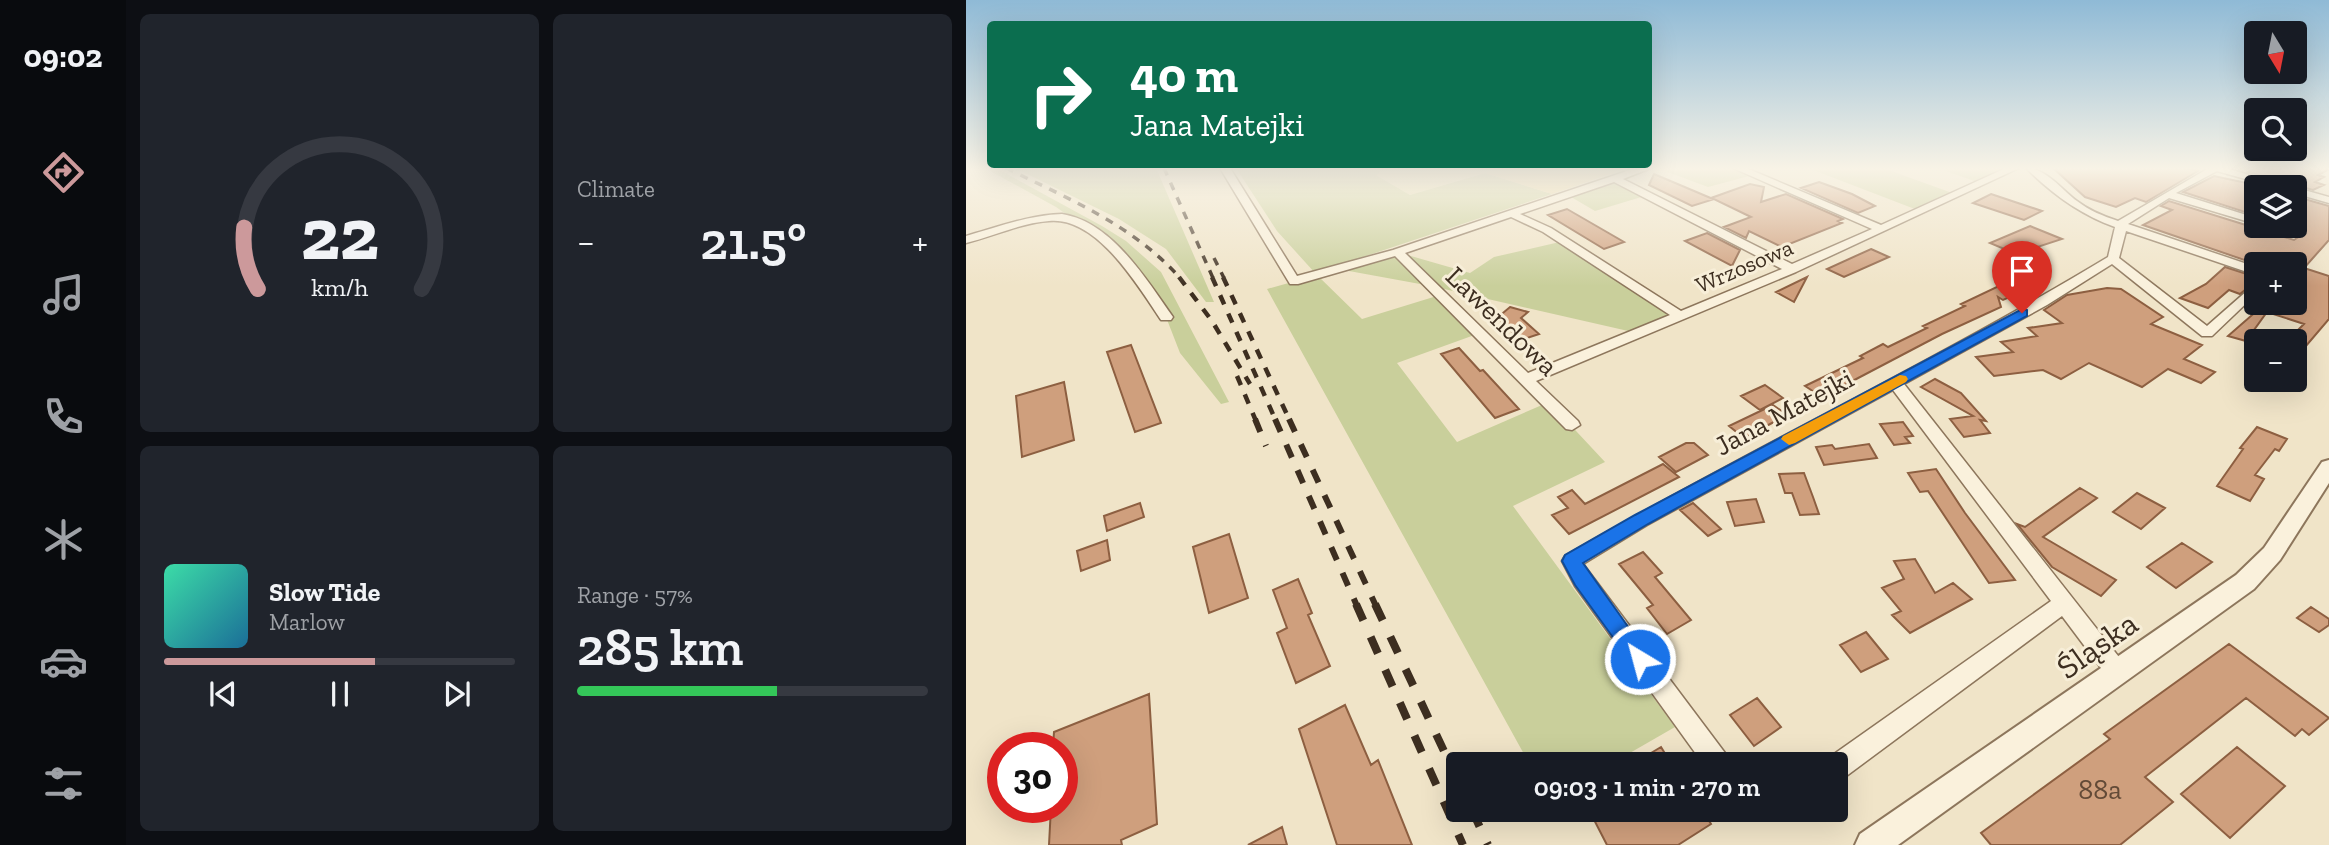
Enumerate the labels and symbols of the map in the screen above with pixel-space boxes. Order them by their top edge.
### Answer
north arrow [2244,21,2306,84]
street label: Wrzosowa [1691,233,1797,299]
pin [1992,241,2052,313]
street label: Lawendowa [1439,259,1565,383]
street label: Jana Matejki [1709,362,1859,462]
street label: Śląska [2049,603,2145,687]
position arrow [1603,622,1677,696]
speed limit sign: 30 [987,732,1078,823]
house number: 88a [2078,773,2122,806]

